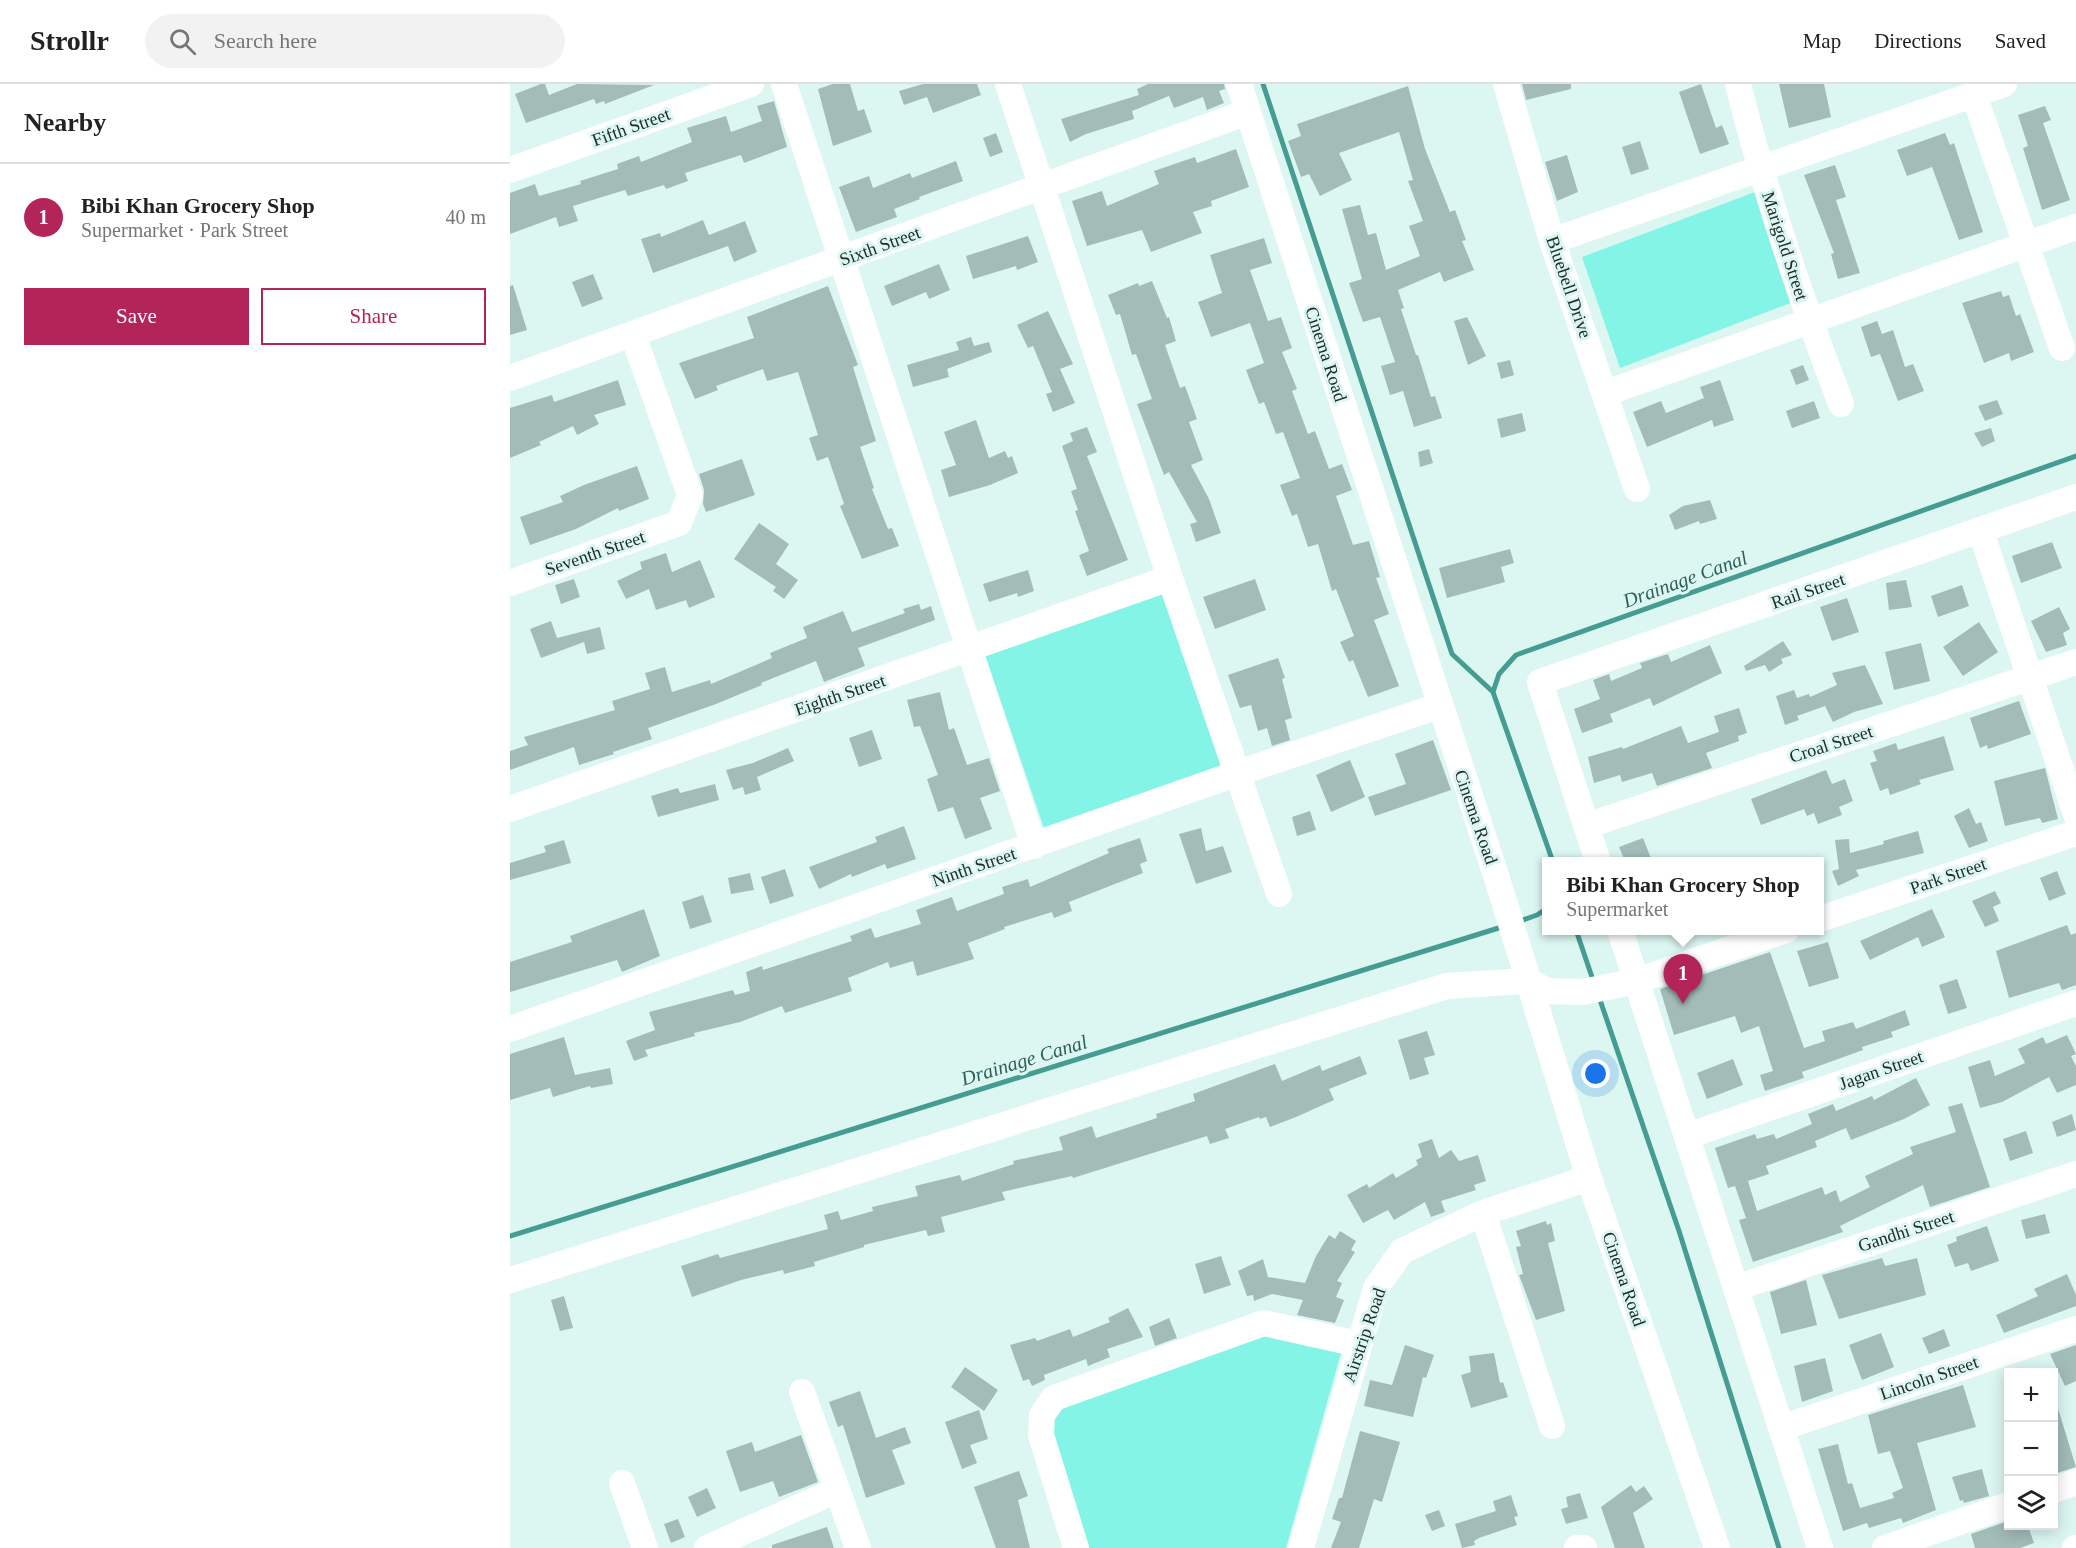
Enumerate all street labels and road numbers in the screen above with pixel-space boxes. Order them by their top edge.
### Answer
street label: Fifth Street [589,104,673,150]
street label: Marigold Street [1758,189,1812,303]
street label: Sixth Street [837,222,923,270]
street label: Bluebell Drive [1542,233,1596,341]
street label: Cinema Road [1301,304,1351,404]
street label: Seventh Street [542,527,648,579]
street label: Rail Street [1769,569,1847,613]
street label: Eighth Street [792,670,888,720]
street label: Croal Street [1787,721,1875,767]
street label: Cinema Road [1451,767,1501,867]
street label: Ninth Street [929,843,1019,891]
street label: Park Street [1907,854,1989,898]
street label: Jagan Street [1836,1046,1926,1094]
street label: Gandhi Street [1856,1206,1956,1256]
street label: Cinema Road [1599,1229,1649,1329]
street label: Airstrip Road [1339,1285,1389,1385]
street label: Lincoln Street [1877,1352,1981,1404]

